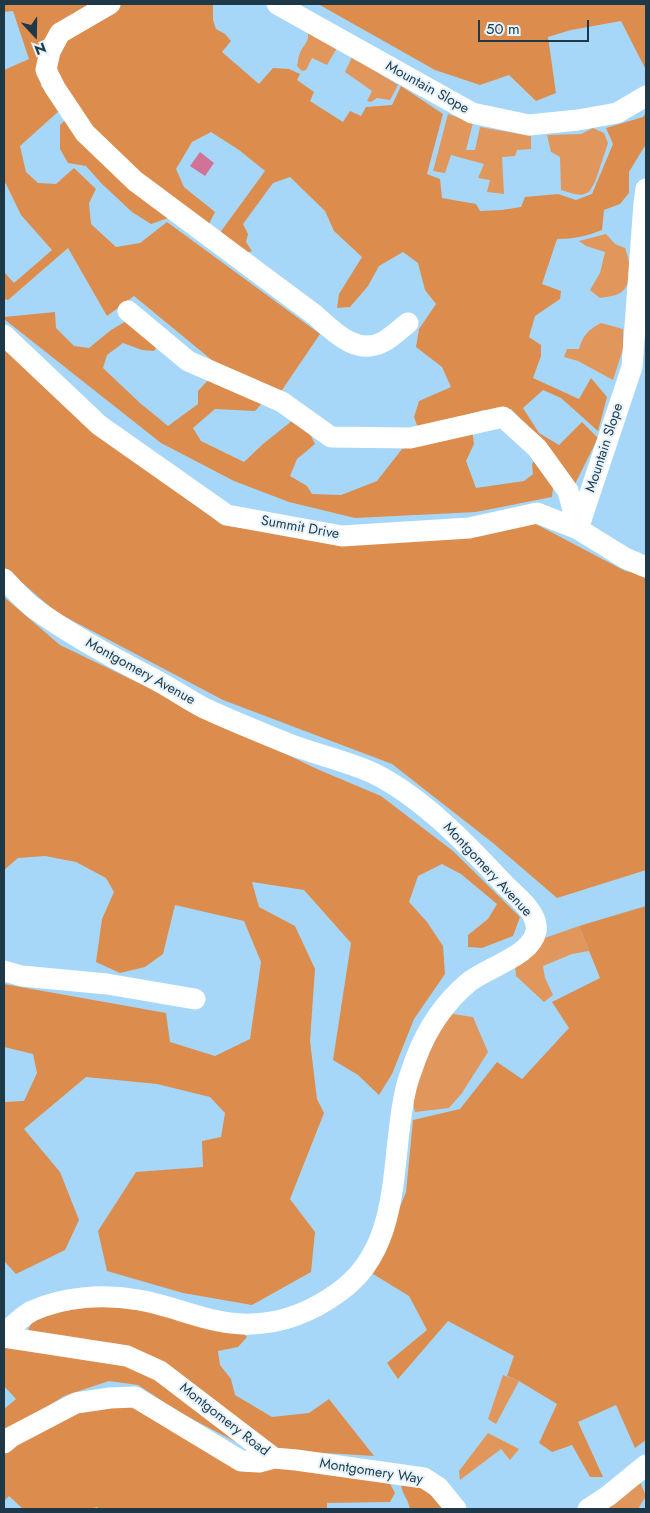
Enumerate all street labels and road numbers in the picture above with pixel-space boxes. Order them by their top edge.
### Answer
street label: Mountain Slope [382,58,472,118]
street label: Mountain Slope [583,401,627,495]
street label: Summit Drive [260,513,340,543]
street label: Montgomery Avenue [82,635,198,709]
street label: Montgomery Avenue [439,819,535,921]
street label: Montgomery Road [176,1380,272,1460]
street label: Montgomery Way [318,1456,424,1488]

